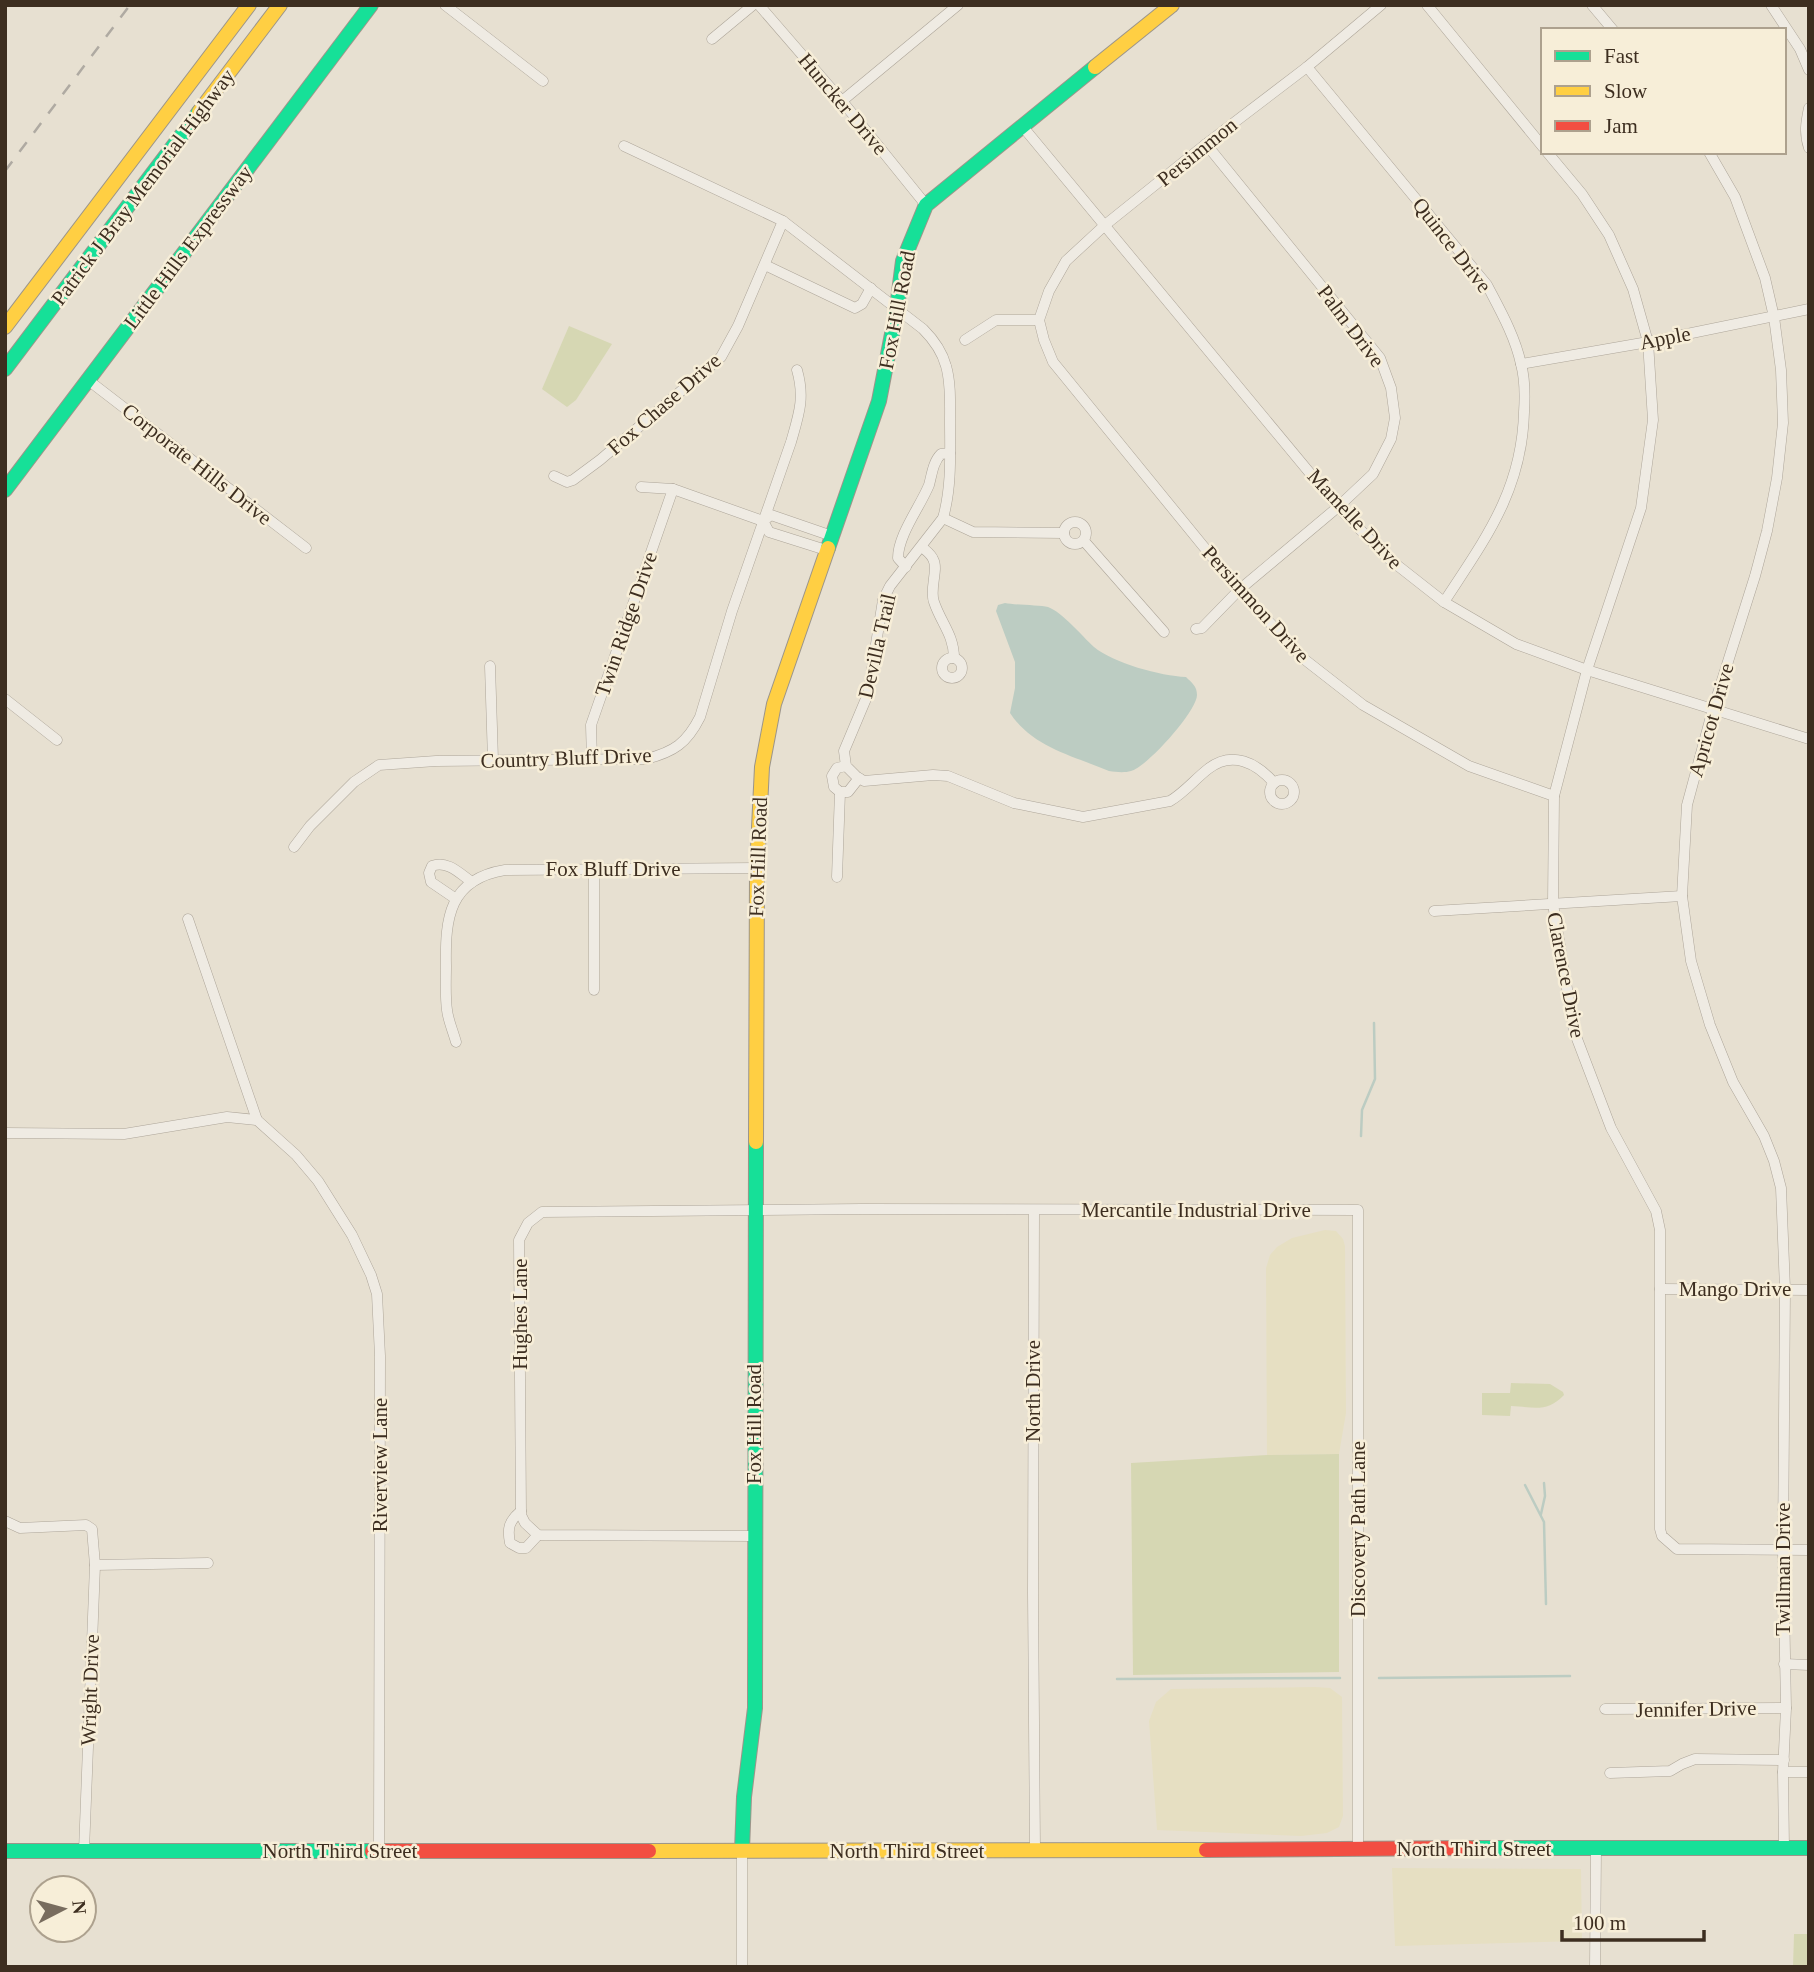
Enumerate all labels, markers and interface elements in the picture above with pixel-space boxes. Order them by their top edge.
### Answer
legend [1541,28,1786,154]
text: Fast [1604,44,1639,68]
street label: Huncker Drive [794,48,892,160]
street label: Patrick J Bray Memorial Highway [46,64,240,310]
text: Slow [1604,79,1648,103]
street label: Persimmon [1152,112,1242,191]
text: Jam [1604,114,1638,138]
street label: Little Hills Expressway [119,160,258,333]
street label: Quince Drive [1408,193,1496,297]
street label: Fox Hill Road [874,248,920,371]
street label: Palm Drive [1312,280,1390,372]
street label: Apple [1638,321,1692,355]
street label: Fox Chase Drive [602,348,726,460]
street label: Corporate Hills Drive [117,398,277,530]
street label: Mamelle Drive [1303,464,1407,574]
street label: Persimmon Drive [1197,541,1315,667]
street label: Twin Ridge Drive [590,549,662,699]
street label: Devilla Trail [853,591,901,701]
street label: Apricot Drive [1683,660,1739,780]
street label: Country Bluff Drive [480,743,652,773]
street label: Fox Hill Road [744,796,772,917]
street label: Fox Bluff Drive [546,857,680,881]
street label: Clarence Drive [1542,910,1590,1040]
street label: Mercantile Industrial Drive [1081,1198,1311,1222]
street label: Hughes Lane [508,1258,532,1370]
street label: Mango Drive [1679,1277,1791,1301]
street label: North Drive [1021,1340,1045,1442]
street label: Fox Hill Road [742,1363,766,1484]
street label: Riverview Lane [368,1398,392,1532]
street label: Discovery Path Lane [1346,1441,1370,1617]
street label: Twillman Drive [1771,1502,1795,1636]
street label: Wright Drive [76,1634,104,1746]
street label: Jennifer Drive [1635,1696,1757,1722]
street label: North Third Street [1397,1837,1552,1861]
street label: North Third Street [263,1839,418,1863]
street label: North Third Street [830,1839,985,1863]
north arrow [28,1874,98,1944]
scale bar [1562,1898,1704,1942]
text: N [68,1899,91,1915]
text: 100 m [1573,1911,1626,1935]

